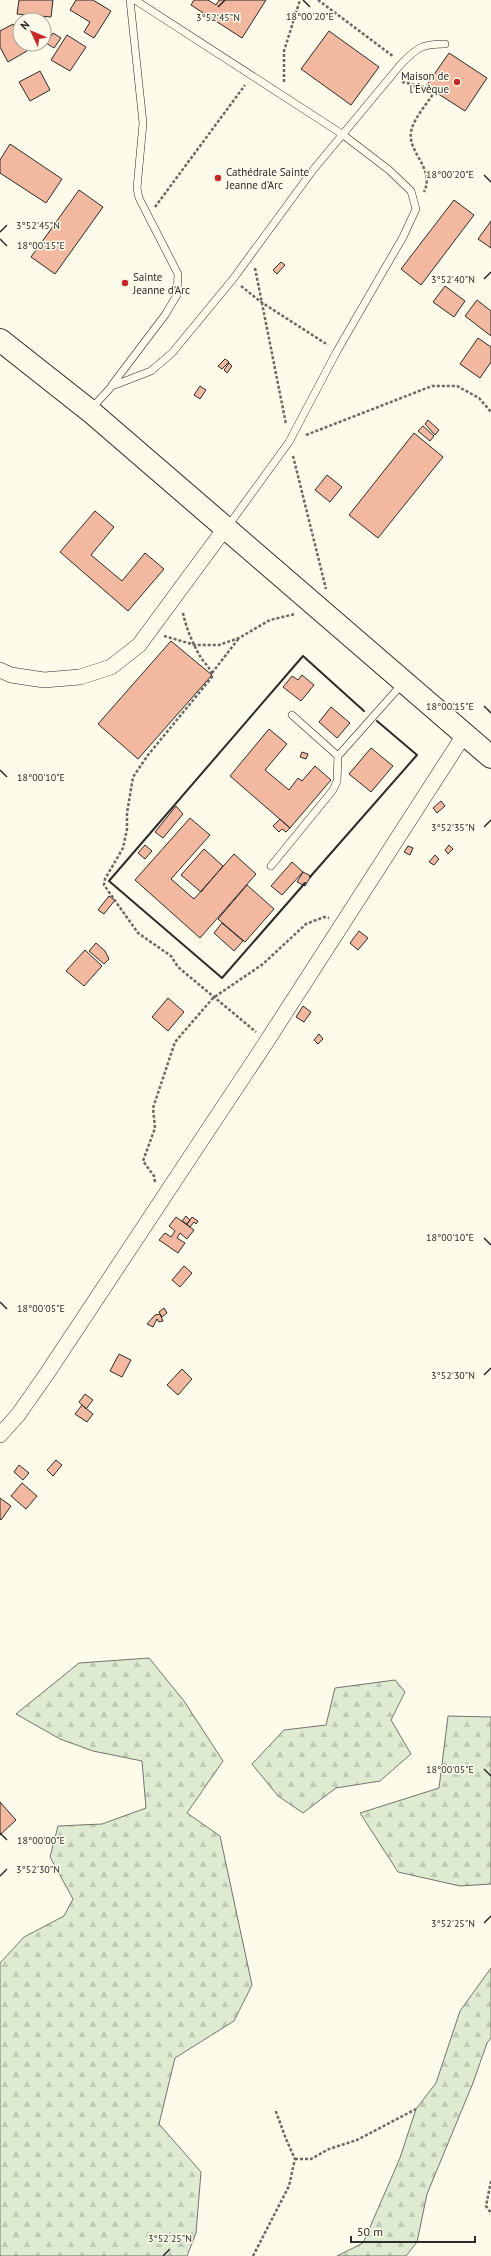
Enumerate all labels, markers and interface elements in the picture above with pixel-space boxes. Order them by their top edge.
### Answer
text: 18°00'20"E [286,10,334,23]
text: 3°52'45"N [196,11,240,24]
north arrow [12,12,52,52]
text: N [17,18,32,33]
place label: Maison de l'Évêque [401,69,449,96]
marker: Maison de l'Évêque [452,77,462,87]
place label: Cathédrale Sainte Jeanne d'Arc [225,165,310,192]
text: 18°00'20"E [426,168,474,181]
marker: Cathédrale Sainte Jeanne d'Arc [213,173,223,183]
text: 3°52'45"N [16,219,60,232]
text: 18°00'15"E [17,239,65,252]
place label: Sainte Jeanne d'Arc [132,270,190,297]
text: 3°52'40"N [431,273,475,286]
marker: Sainte Jeanne d'Arc [120,278,130,288]
text: 18°00'15"E [426,700,474,713]
text: 18°00'10"E [17,771,65,784]
text: 3°52'35"N [431,821,475,834]
text: 18°00'10"E [426,1231,474,1244]
text: 18°00'05"E [17,1302,65,1315]
text: 3°52'30"N [431,1369,475,1382]
text: 18°00'05"E [426,1763,474,1776]
text: 18°00'00"E [17,1834,65,1847]
text: 3°52'30"N [16,1863,60,1876]
text: 3°52'25"N [431,1917,475,1930]
scale bar [351,2218,475,2244]
text: 50 m [357,2224,383,2239]
text: 3°52'25"N [148,2232,192,2245]

